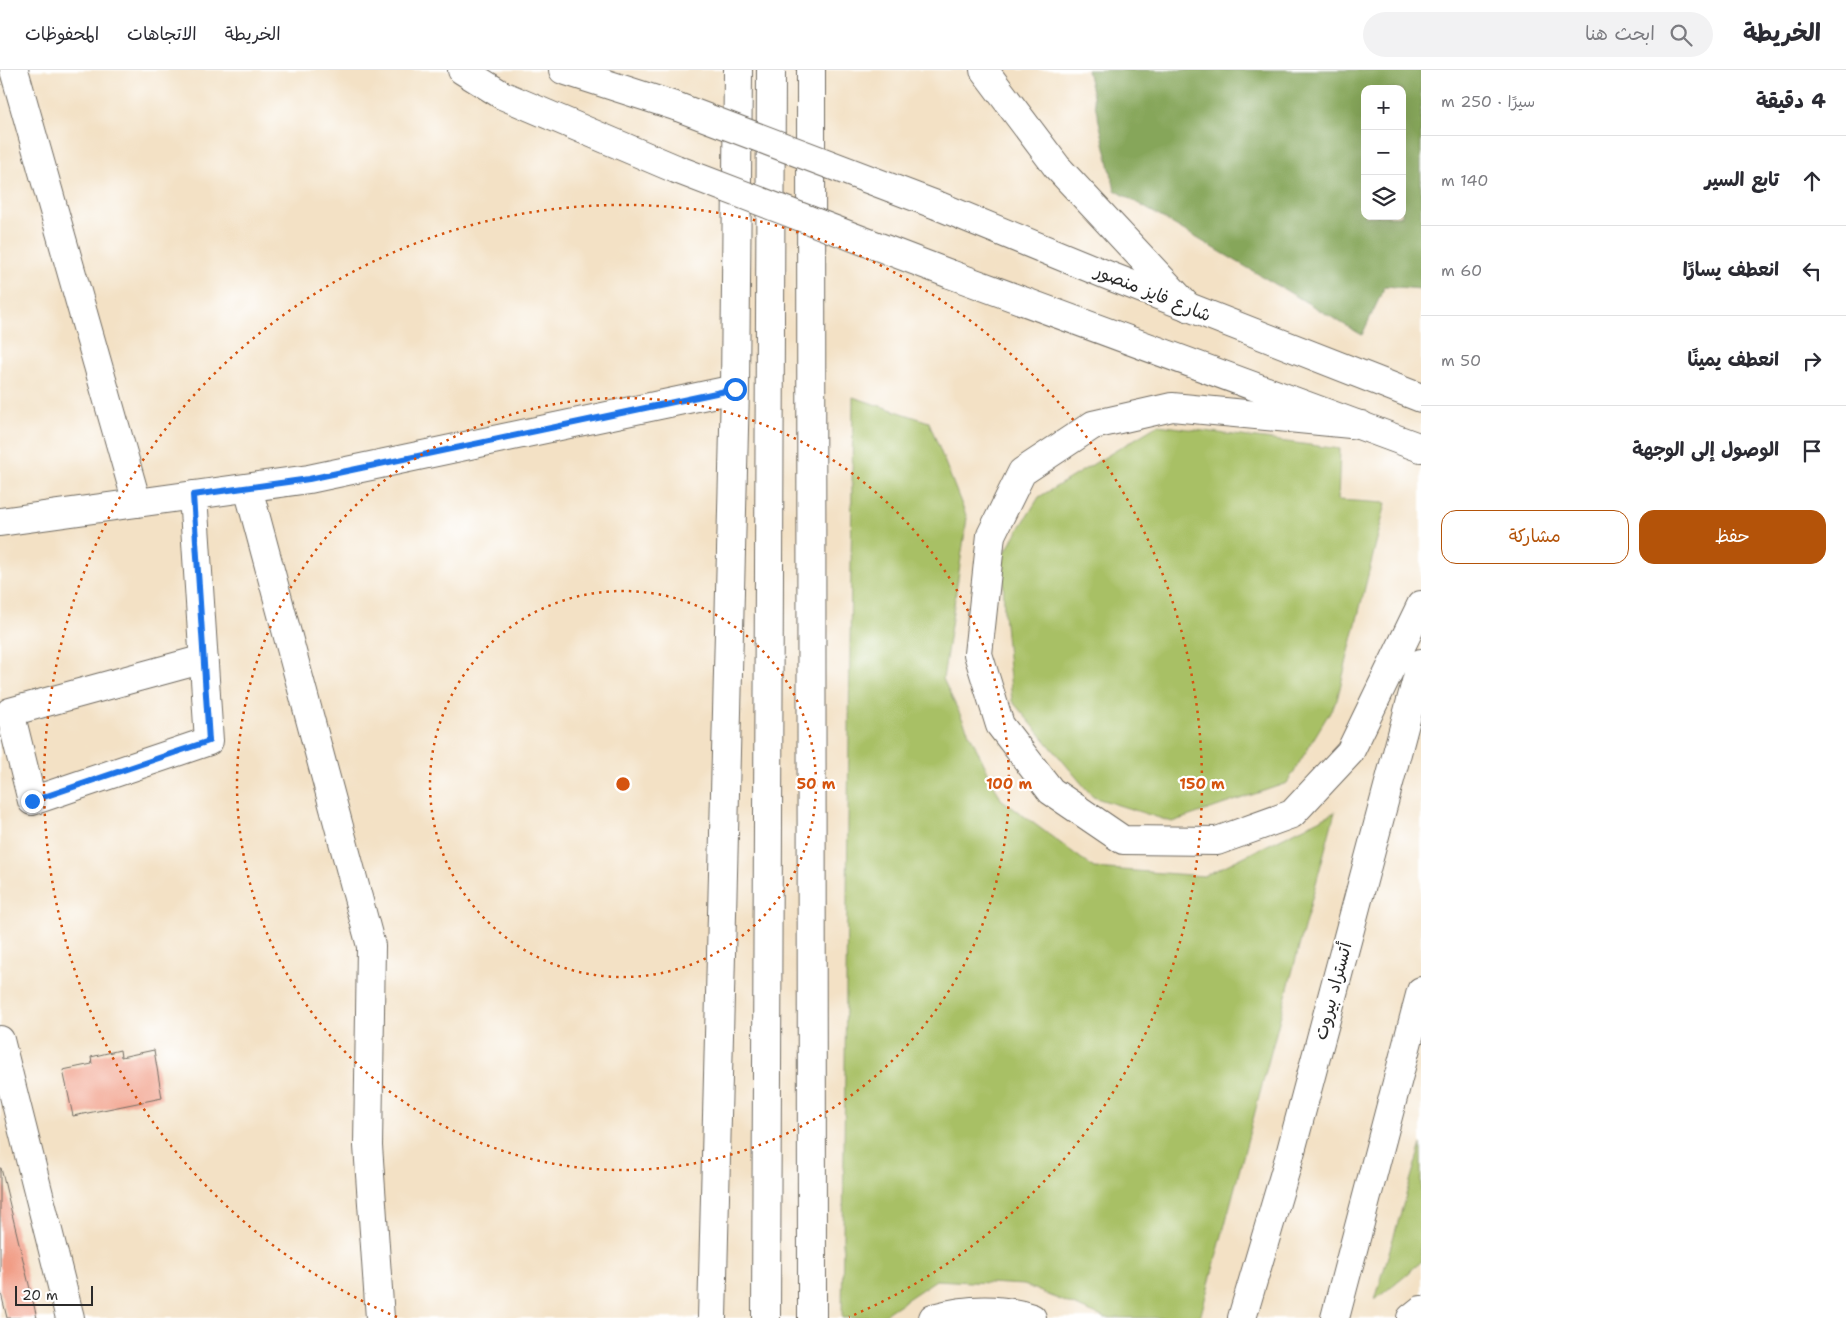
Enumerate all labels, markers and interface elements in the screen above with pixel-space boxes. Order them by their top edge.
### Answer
search box [1363,12,1713,57]
text: الخريطة [1743,17,1821,49]
text: ابحث هنا [1585,21,1655,46]
icon: search [1667,21,1695,49]
text: المحفوظات [25,22,99,46]
text: الاتجاهات [127,22,197,46]
text: الخريطة [225,22,281,46]
map controls [1361,85,1406,220]
button: + [1361,85,1406,130]
text: 4 دقيقة [1756,87,1826,115]
text: سيرًا · 250 m [1441,91,1535,112]
button: − [1361,130,1406,175]
text: تابع السير [1705,167,1779,192]
icon: ahead [1798,167,1826,195]
text: 140 m [1441,170,1489,191]
button: layers [1361,175,1406,220]
text: انعطف يسارًا [1683,257,1779,282]
icon: left [1798,257,1826,285]
street label: شارع فايز منصور [1090,258,1215,327]
text: 60 m [1441,260,1482,281]
text: انعطف يمينًا [1688,347,1779,372]
icon: right [1798,347,1826,375]
text: 50 m [1441,350,1481,371]
route start [724,378,747,401]
text: الوصول إلى الوجهة [1632,437,1779,462]
icon: arrive [1798,437,1826,465]
button: مشاركة [1441,510,1629,564]
button: حفظ [1639,510,1826,564]
text: 50 m [797,774,836,794]
text: 100 m [986,774,1032,794]
text: 150 m [1179,774,1225,794]
centre of rings [614,775,632,793]
route end [21,790,44,813]
street label: أتستراد بيروت [1308,939,1358,1042]
scale bar [15,1283,92,1306]
text: 20 m [22,1286,58,1304]

